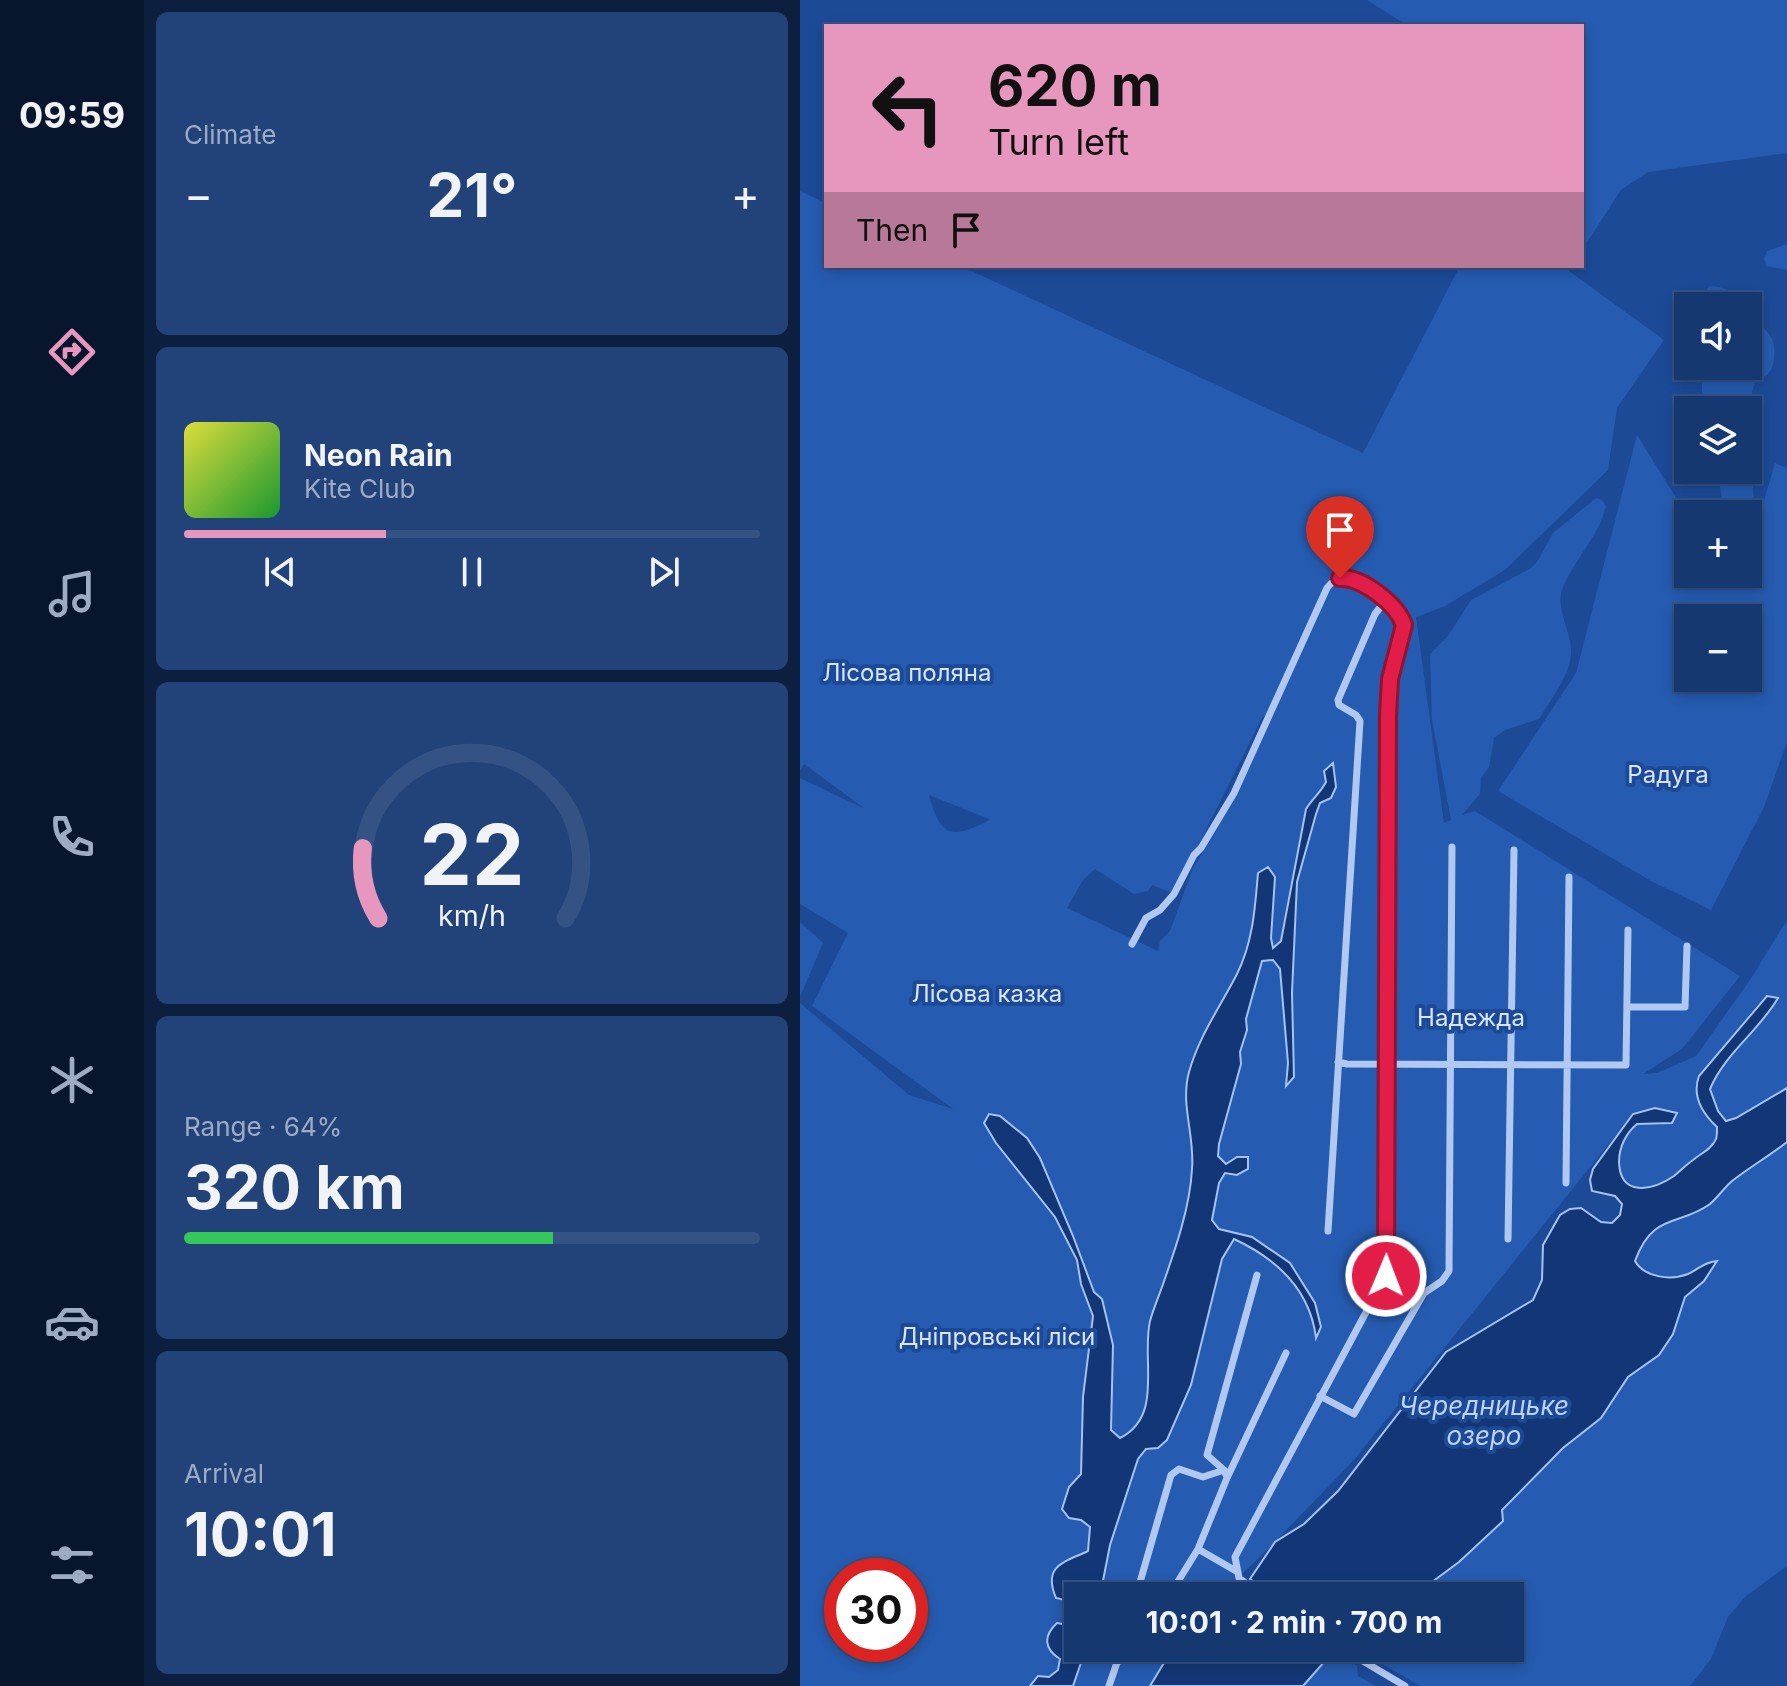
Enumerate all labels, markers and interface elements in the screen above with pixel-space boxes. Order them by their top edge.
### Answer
text: 620 m [988,52,1162,120]
icon: left [856,56,960,160]
text: 09:59 [19,93,125,137]
text: Climate [184,119,276,150]
text: Turn left [988,120,1129,164]
text: 21° [426,159,518,231]
text: − [184,168,213,222]
text: + [731,168,760,222]
icon: arrive [944,208,988,252]
text: Then [856,212,928,248]
map controls [1674,292,1762,692]
button: sound [1674,292,1762,380]
icon: directions [44,324,100,380]
button: layers [1674,396,1762,484]
text: Neon Rain [304,437,453,473]
text: Kite Club [304,473,415,504]
pin [1306,496,1374,578]
button: + [1674,500,1762,588]
icon: arrive [1318,508,1362,552]
icon: previous [258,550,302,594]
icon: pause [450,550,494,594]
icon: next [642,550,686,594]
icon: music [44,566,100,622]
button: − [1674,604,1762,692]
park label: Лісова поляна [823,658,991,687]
park label: Радуга [1627,760,1709,789]
text: 22 [420,804,524,905]
icon: phone [44,809,100,865]
text: km/h [438,898,506,933]
park label: Лісова казка [912,979,1062,1008]
park label: Надежда [1417,1003,1525,1032]
icon: climate [44,1052,100,1108]
text: Range · 64% [184,1111,342,1142]
text: 320 km [184,1151,405,1223]
position arrow [1344,1234,1428,1318]
icon: car [44,1294,100,1350]
park label: Дніпровські ліси [899,1322,1095,1351]
water label: Чередницьке озеро [1399,1390,1569,1451]
text: Arrival [184,1458,264,1489]
text: 10:01 [184,1498,337,1570]
icon: filters [44,1537,100,1593]
speed limit sign: 30 [824,1558,928,1662]
text: 10:01 · 2 min · 700 m [1146,1604,1442,1640]

